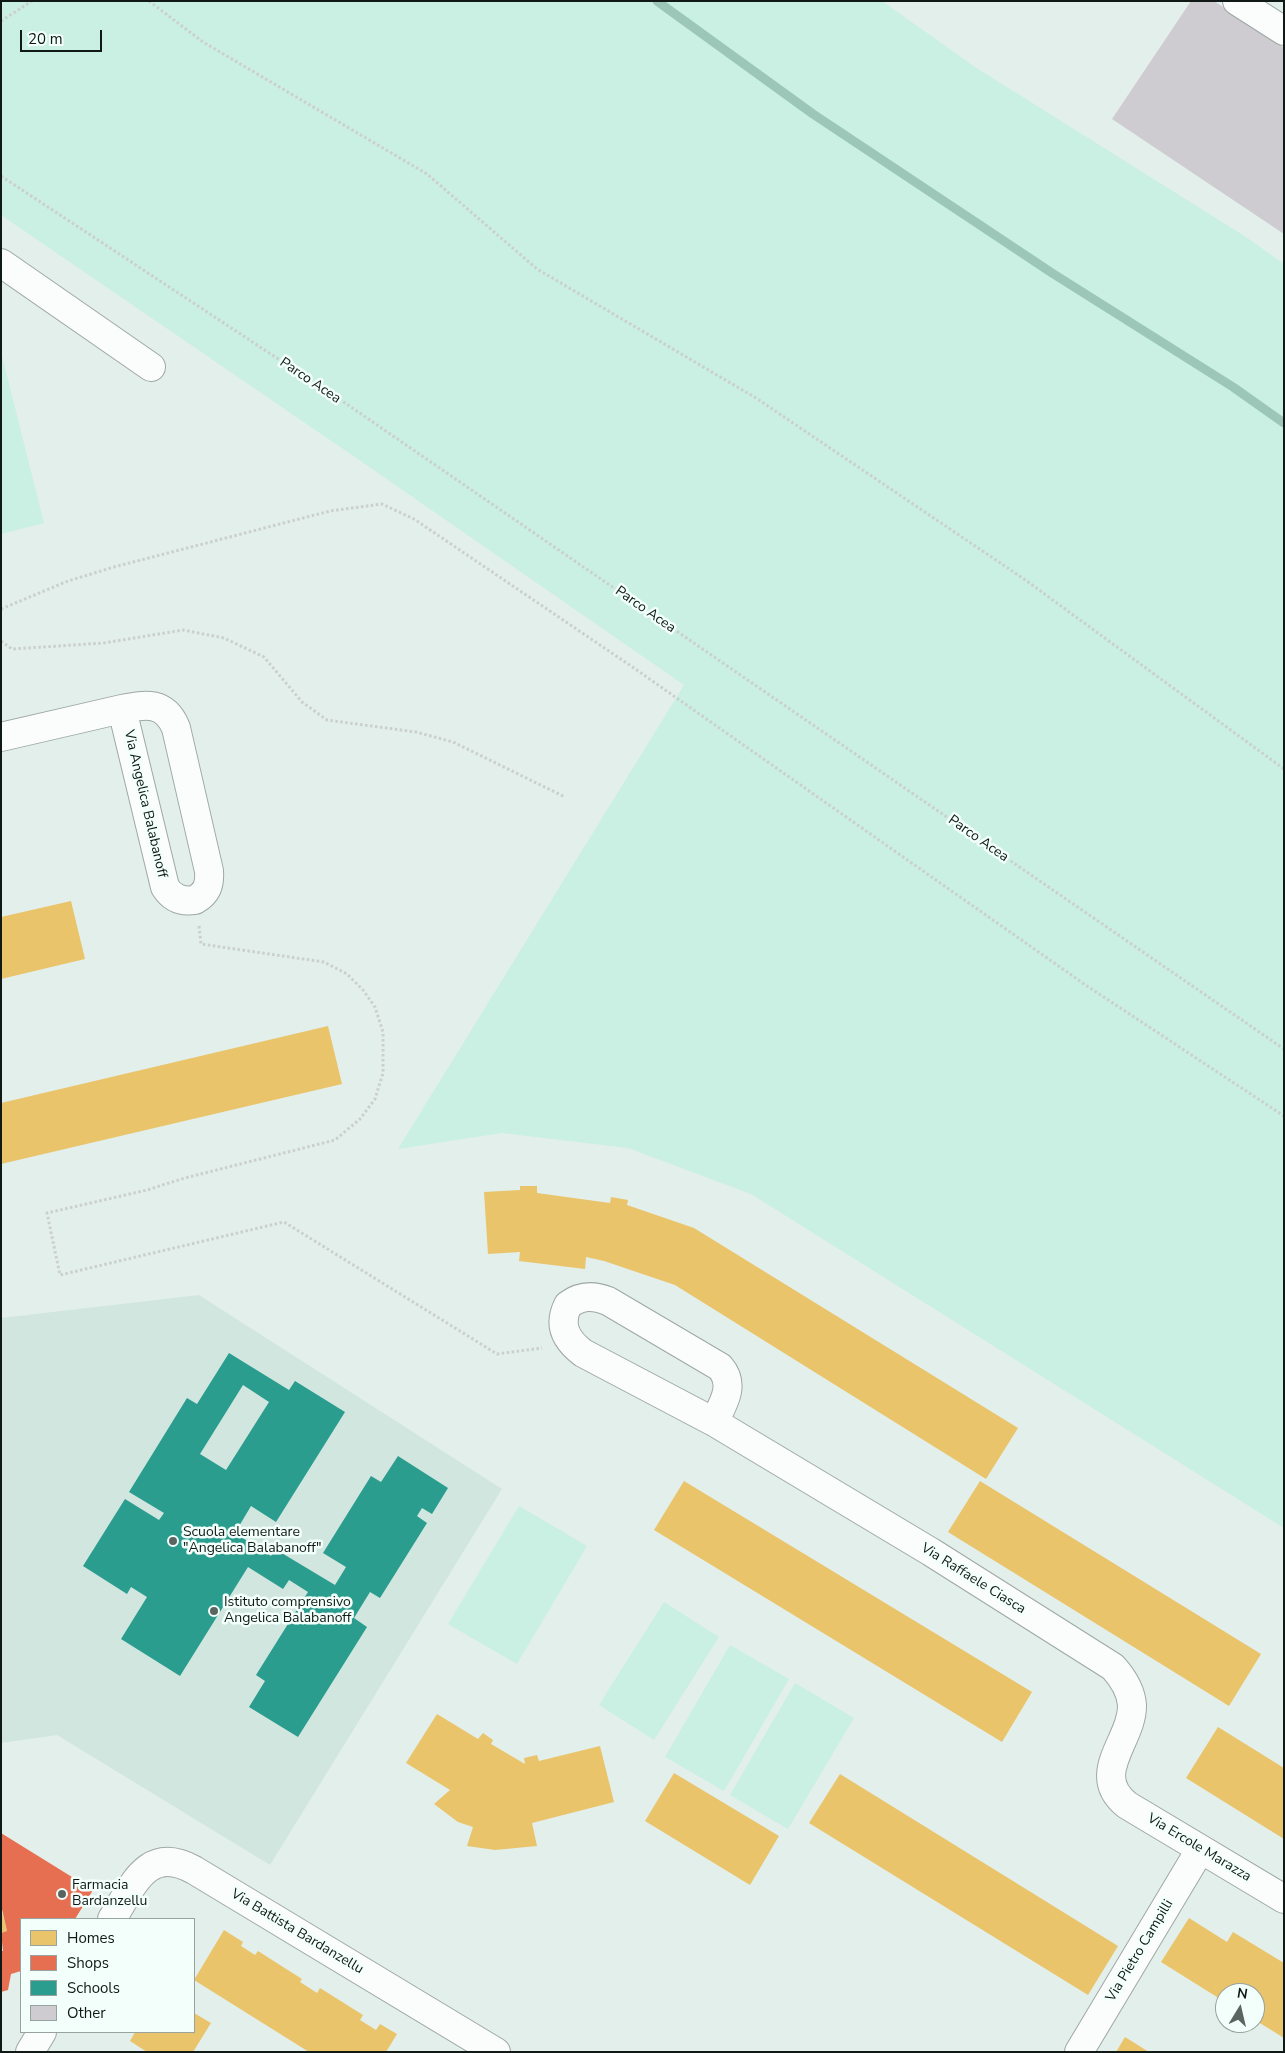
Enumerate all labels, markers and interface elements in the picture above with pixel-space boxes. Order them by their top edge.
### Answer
scale bar [22,20,105,52]
text: 20 m [28,29,63,49]
street label: Parco Acea [276,354,344,408]
street label: Parco Acea [612,583,678,637]
street label: Via Angelica Balabanoff [120,728,170,880]
street label: Parco Acea [945,812,1011,866]
place label: Scuola elementare "Angelica Balabanoff" [183,1525,321,1558]
marker: Scuola elementare "Angelica Balabanoff" [167,1535,179,1547]
street label: Via Raffaele Ciasca [918,1540,1028,1618]
place label: Istituto comprensivo Angelica Balabanoff [224,1595,351,1628]
marker: Istituto comprensivo Angelica Balabanoff [208,1605,220,1617]
street label: Via Ercole Marazza [1144,1810,1254,1886]
place label: Farmacia Bardanzellu [72,1878,147,1910]
street label: Via Battista Bardanzellu [228,1886,366,1978]
marker: Farmacia Bardanzellu [56,1888,68,1900]
street label: Via Pietro Campilli [1103,1897,1177,2005]
legend [20,1918,195,2033]
text: Homes [67,1928,115,1948]
text: Shops [67,1953,109,1973]
text: Schools [67,1978,120,1998]
north arrow [1215,1983,1265,2033]
text: N [1236,1983,1249,2004]
text: Other [67,2003,106,2023]

